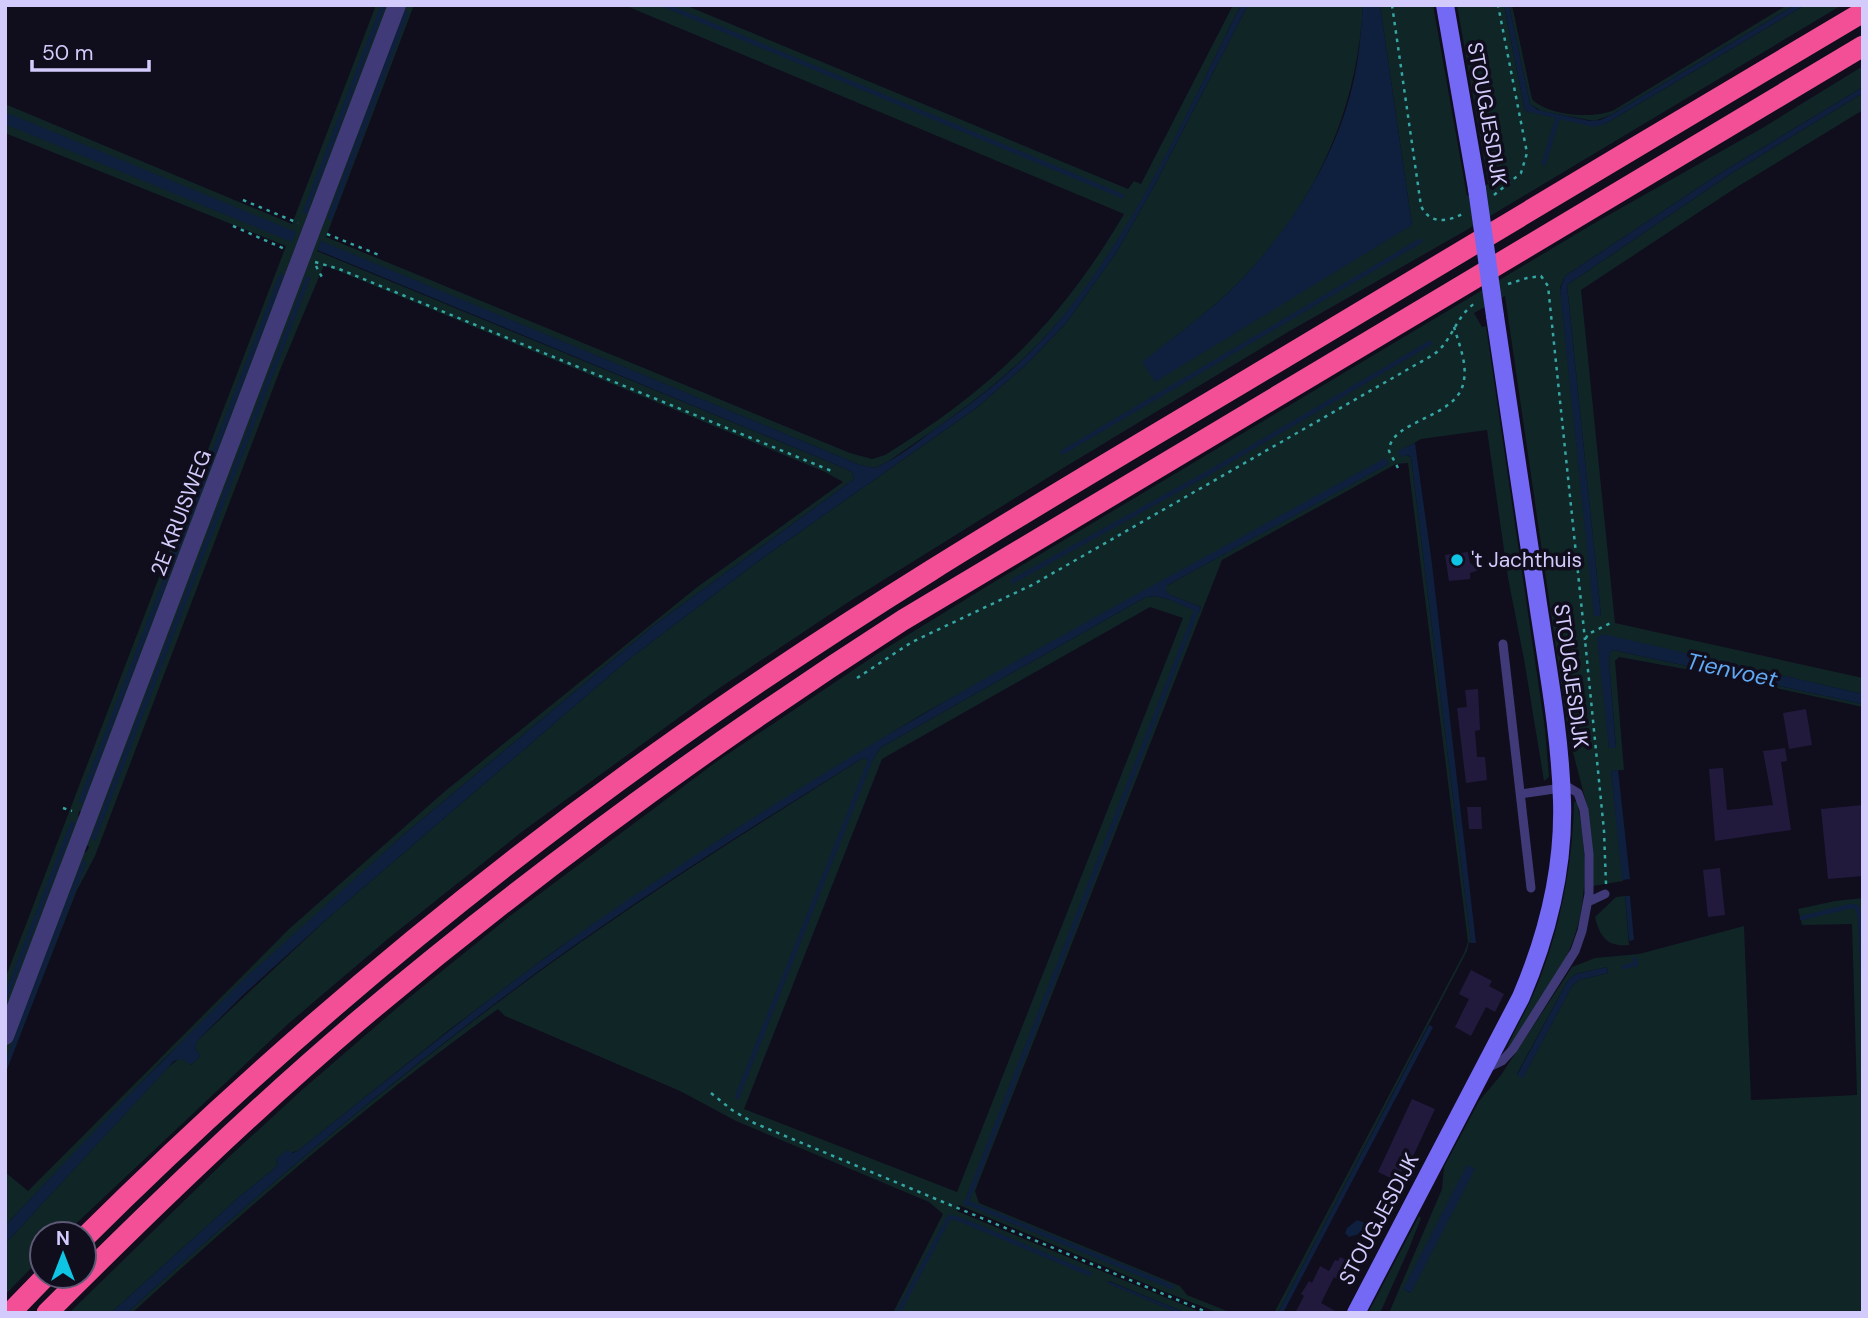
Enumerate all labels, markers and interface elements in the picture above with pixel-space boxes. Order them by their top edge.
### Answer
scale bar [32,28,149,72]
text: 50 m [42,39,93,67]
street label: STOUGJESDIJK [1461,40,1513,188]
street label: 2E KRUISWEG [144,446,218,580]
place label: 't Jachthuis [1471,546,1582,574]
marker: 't Jachthuis [1449,552,1465,568]
street label: STOUGJESDIJK [1547,602,1595,750]
water label: Tienvoet [1684,646,1780,694]
street label: STOUGJESDIJK [1332,1148,1426,1290]
north arrow [28,1220,98,1290]
text: N [56,1226,70,1251]

